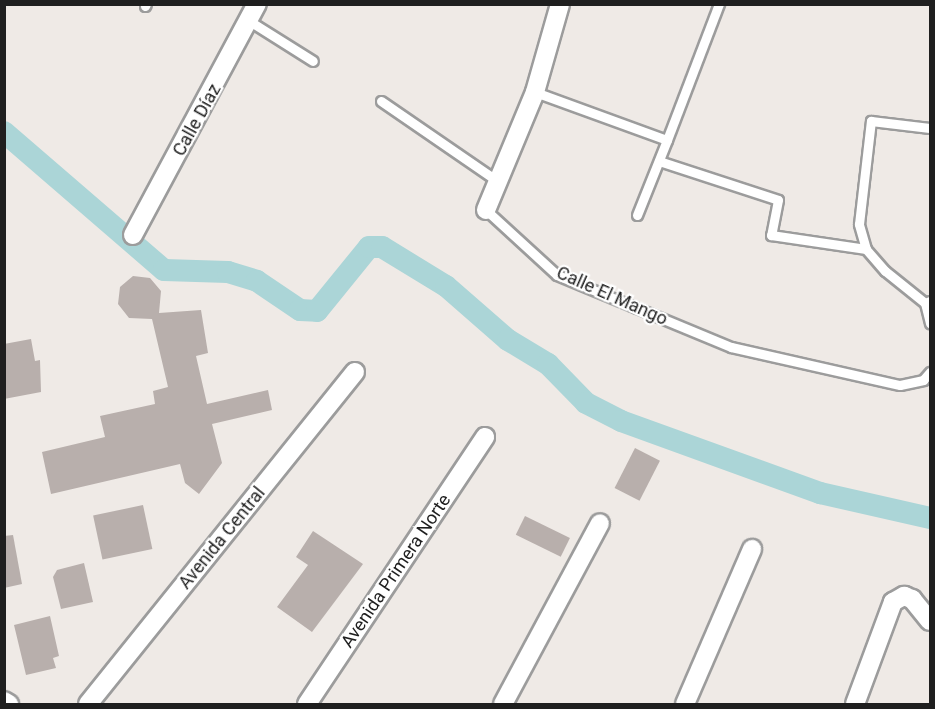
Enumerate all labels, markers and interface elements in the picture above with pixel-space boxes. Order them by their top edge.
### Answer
street label: Calle Díaz [168,80,226,160]
street label: Calle El Mango [553,262,671,330]
street label: Avenida Central [174,483,270,593]
street label: Avenida Primera Norte [337,490,455,652]

